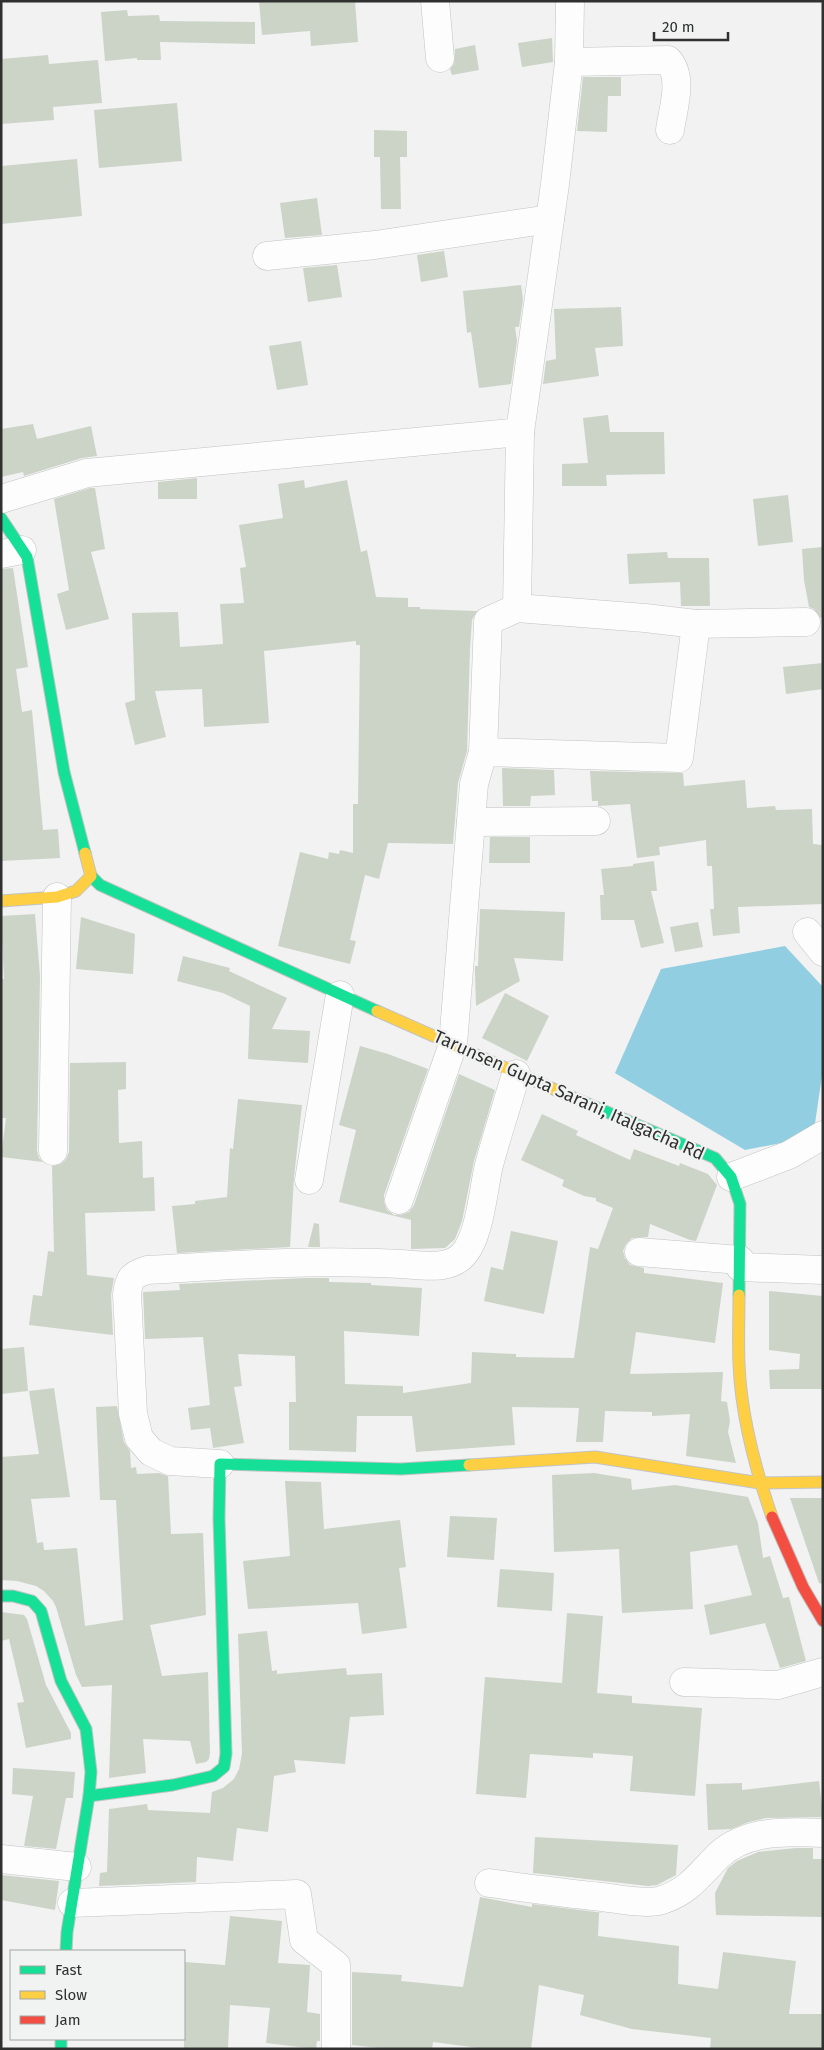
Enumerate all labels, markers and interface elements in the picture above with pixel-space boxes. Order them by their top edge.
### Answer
scale bar [654,10,728,42]
text: 20 m [662,18,695,36]
street label: Tarunsen Gupta Sarani, Italgacha Rd [430,1025,708,1165]
legend [10,1950,185,2040]
text: Fast [55,1961,82,1979]
text: Slow [55,1986,87,2004]
text: Jam [55,2011,81,2029]

